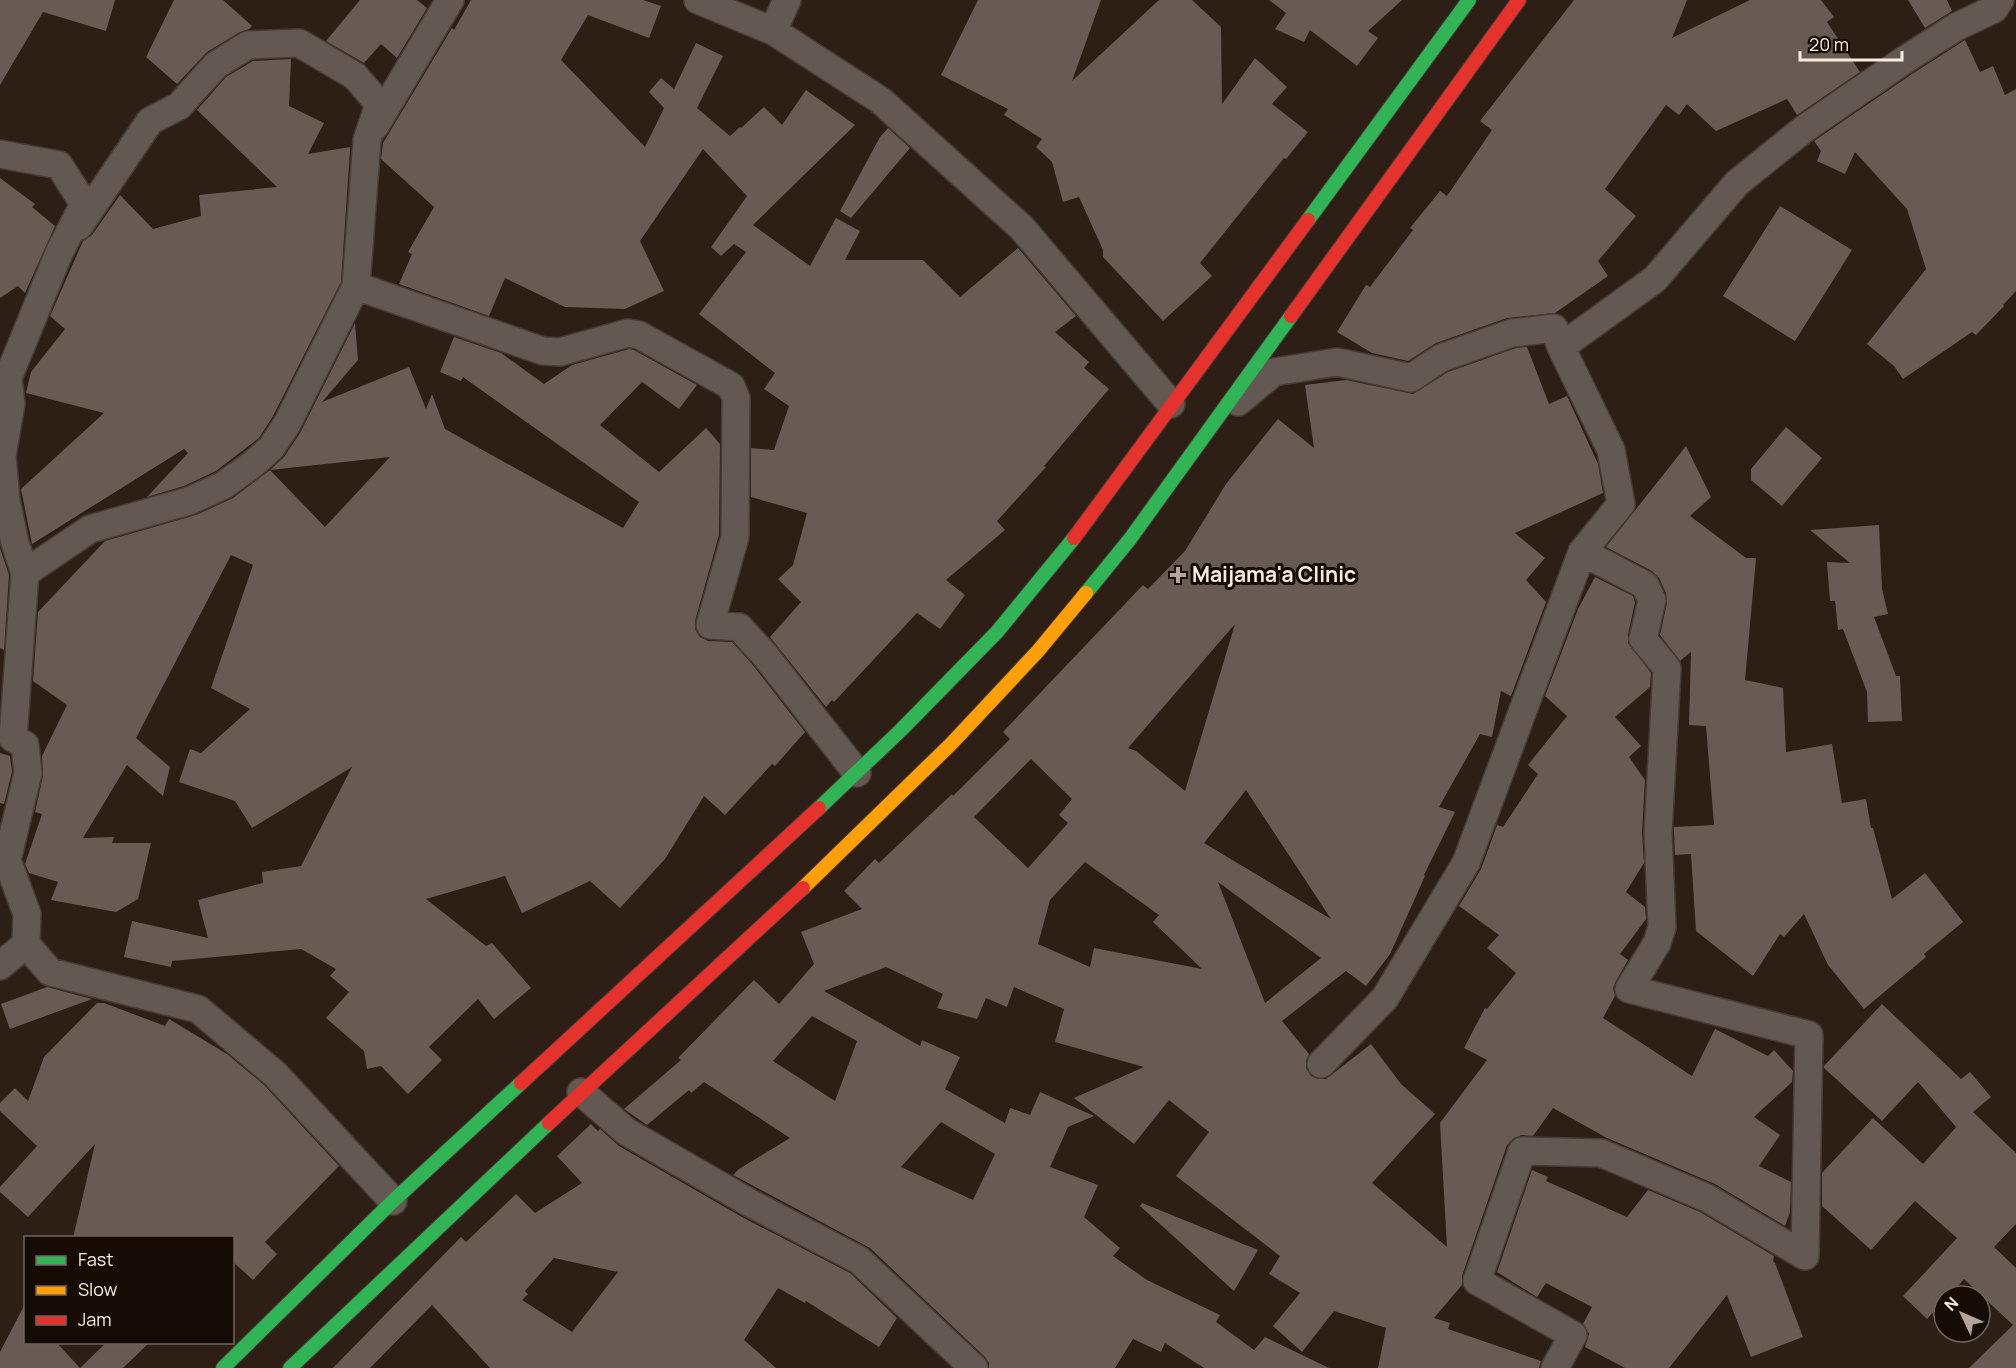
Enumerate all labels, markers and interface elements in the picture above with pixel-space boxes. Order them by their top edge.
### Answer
scale bar [1800,24,1902,62]
text: 20 m [1809,32,1849,56]
place label: Maijama'a Clinic [1192,560,1356,588]
marker: Maijama'a Clinic [1169,566,1187,584]
legend [24,1236,234,1344]
text: Fast [78,1247,113,1271]
text: Slow [78,1277,118,1301]
north arrow [1932,1284,1992,1344]
text: N [1939,1292,1963,1315]
text: Jam [78,1307,112,1331]

